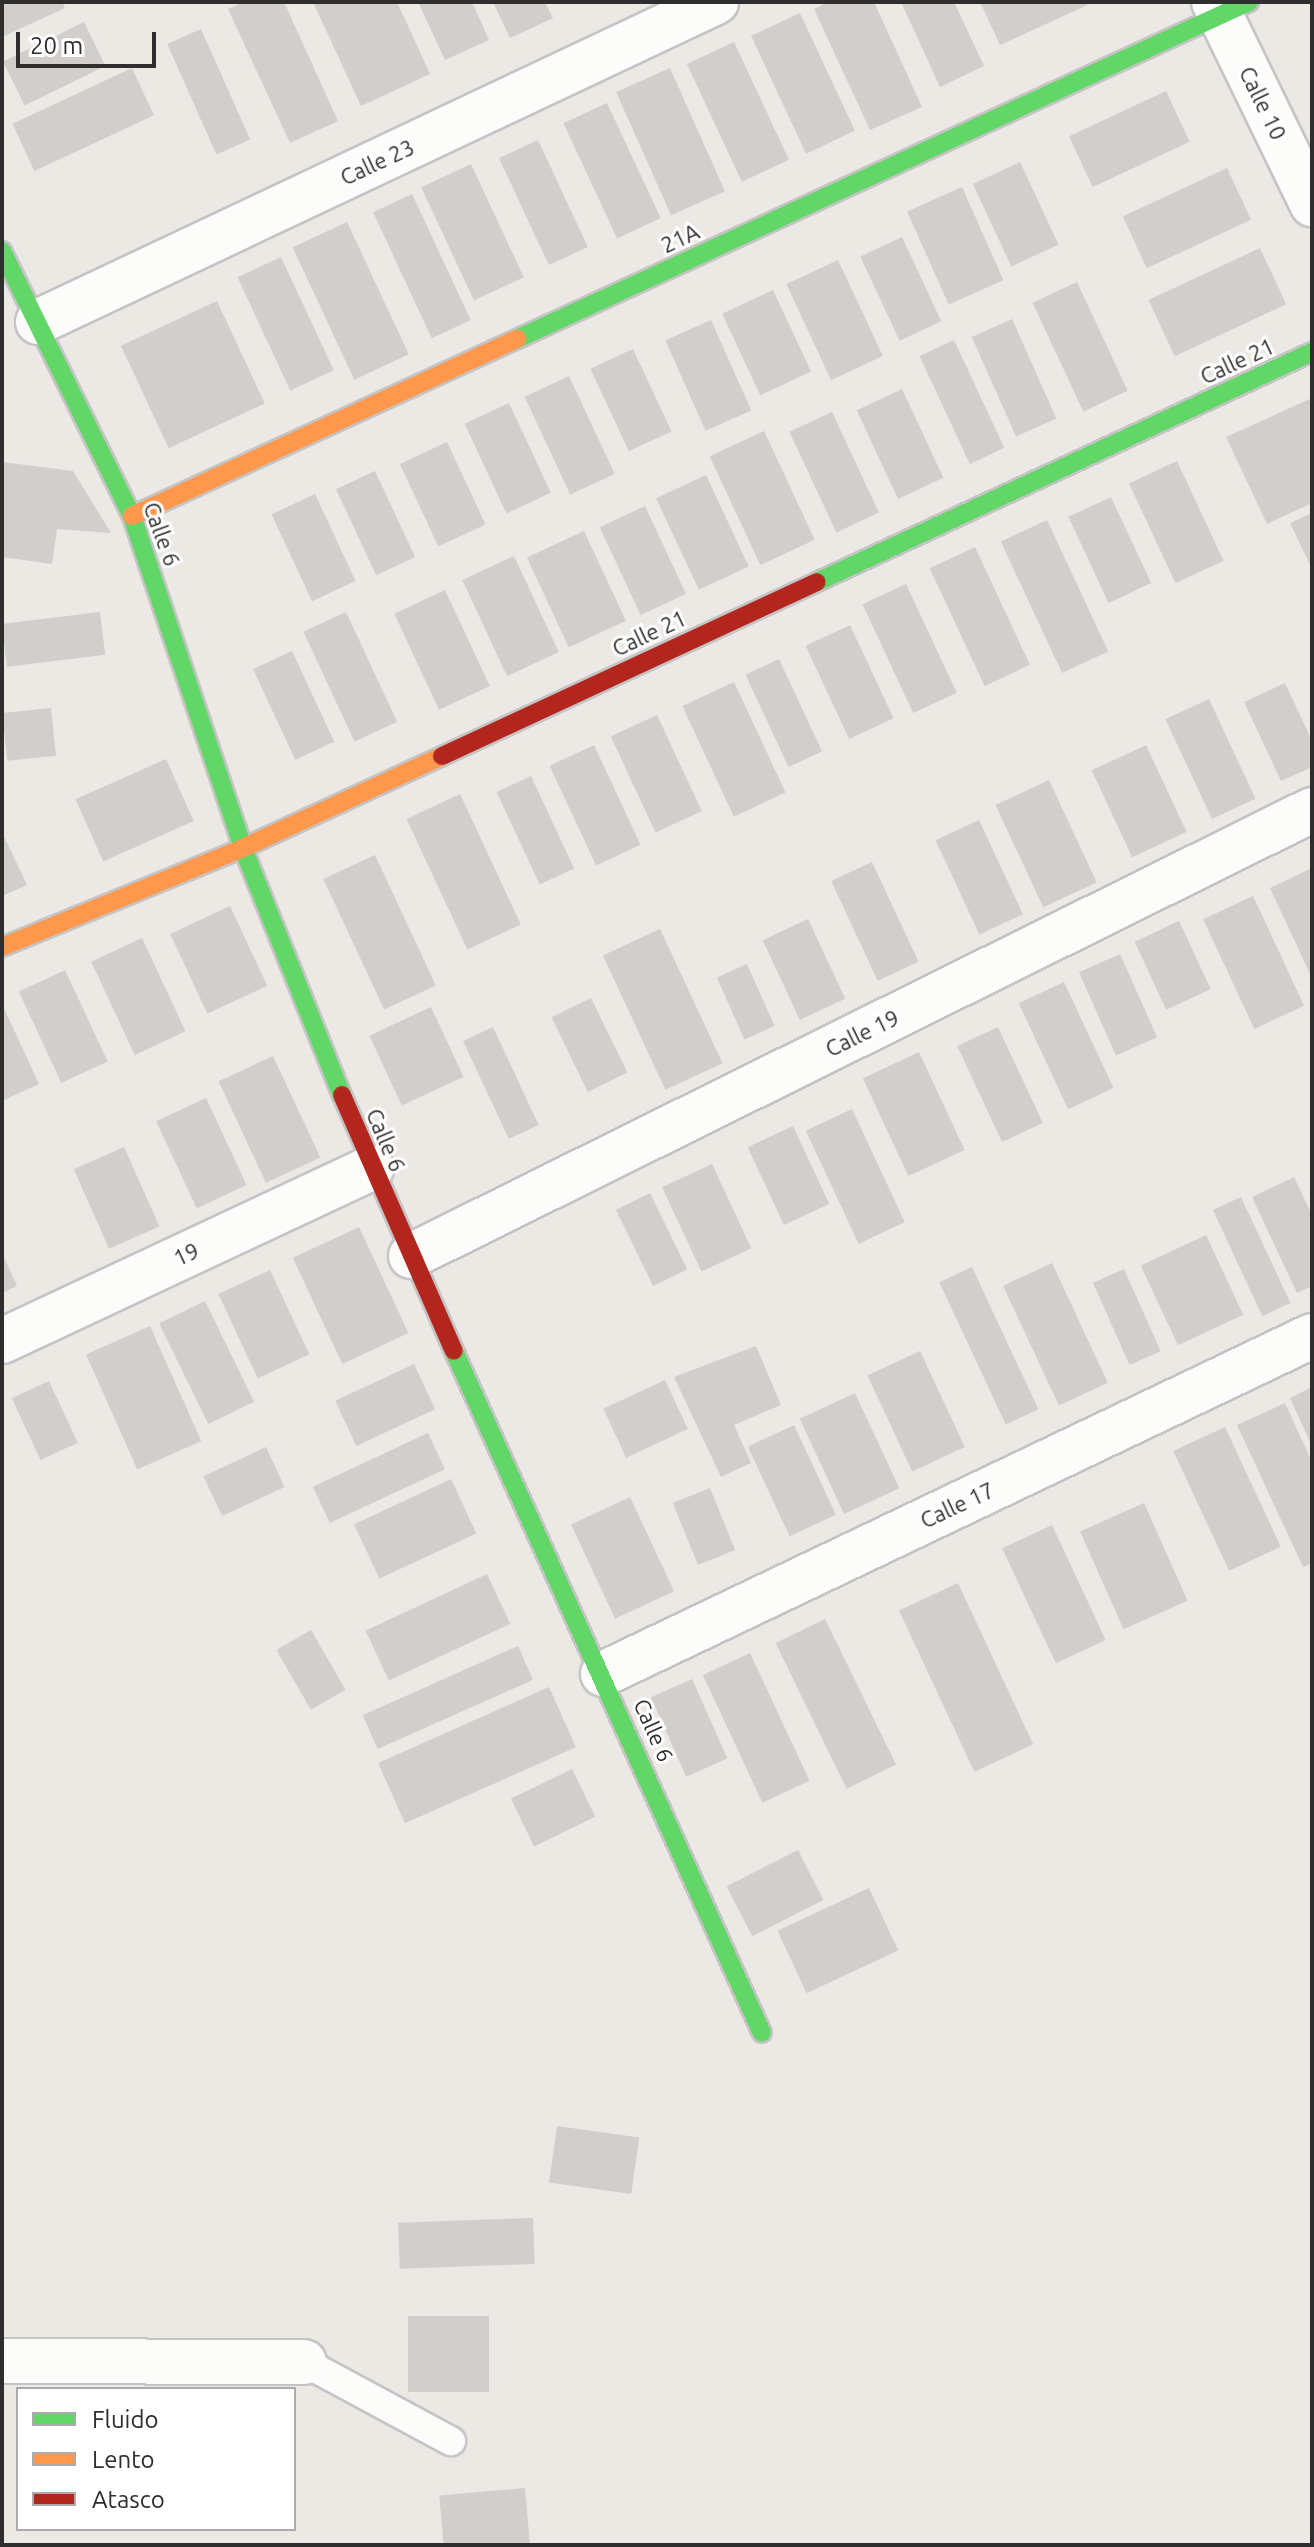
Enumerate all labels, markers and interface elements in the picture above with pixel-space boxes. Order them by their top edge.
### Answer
scale bar [20,16,160,66]
text: 20 m [30,32,83,59]
street label: Calle 10 [1234,62,1292,144]
street label: Calle 23 [336,133,418,191]
street label: 21A [657,218,703,258]
street label: Calle 21 [1196,332,1278,390]
street label: Calle 6 [138,499,186,569]
street label: Calle 21 [608,604,690,662]
street label: Calle 19 [821,1004,903,1062]
street label: Calle 6 [361,1104,411,1176]
street label: 19 [169,1237,203,1271]
street label: Calle 17 [916,1476,998,1534]
street label: Calle 6 [629,1695,679,1765]
legend [16,2387,296,2531]
text: Fluido [92,2406,159,2433]
text: Lento [92,2446,155,2473]
text: Atasco [92,2486,165,2513]

